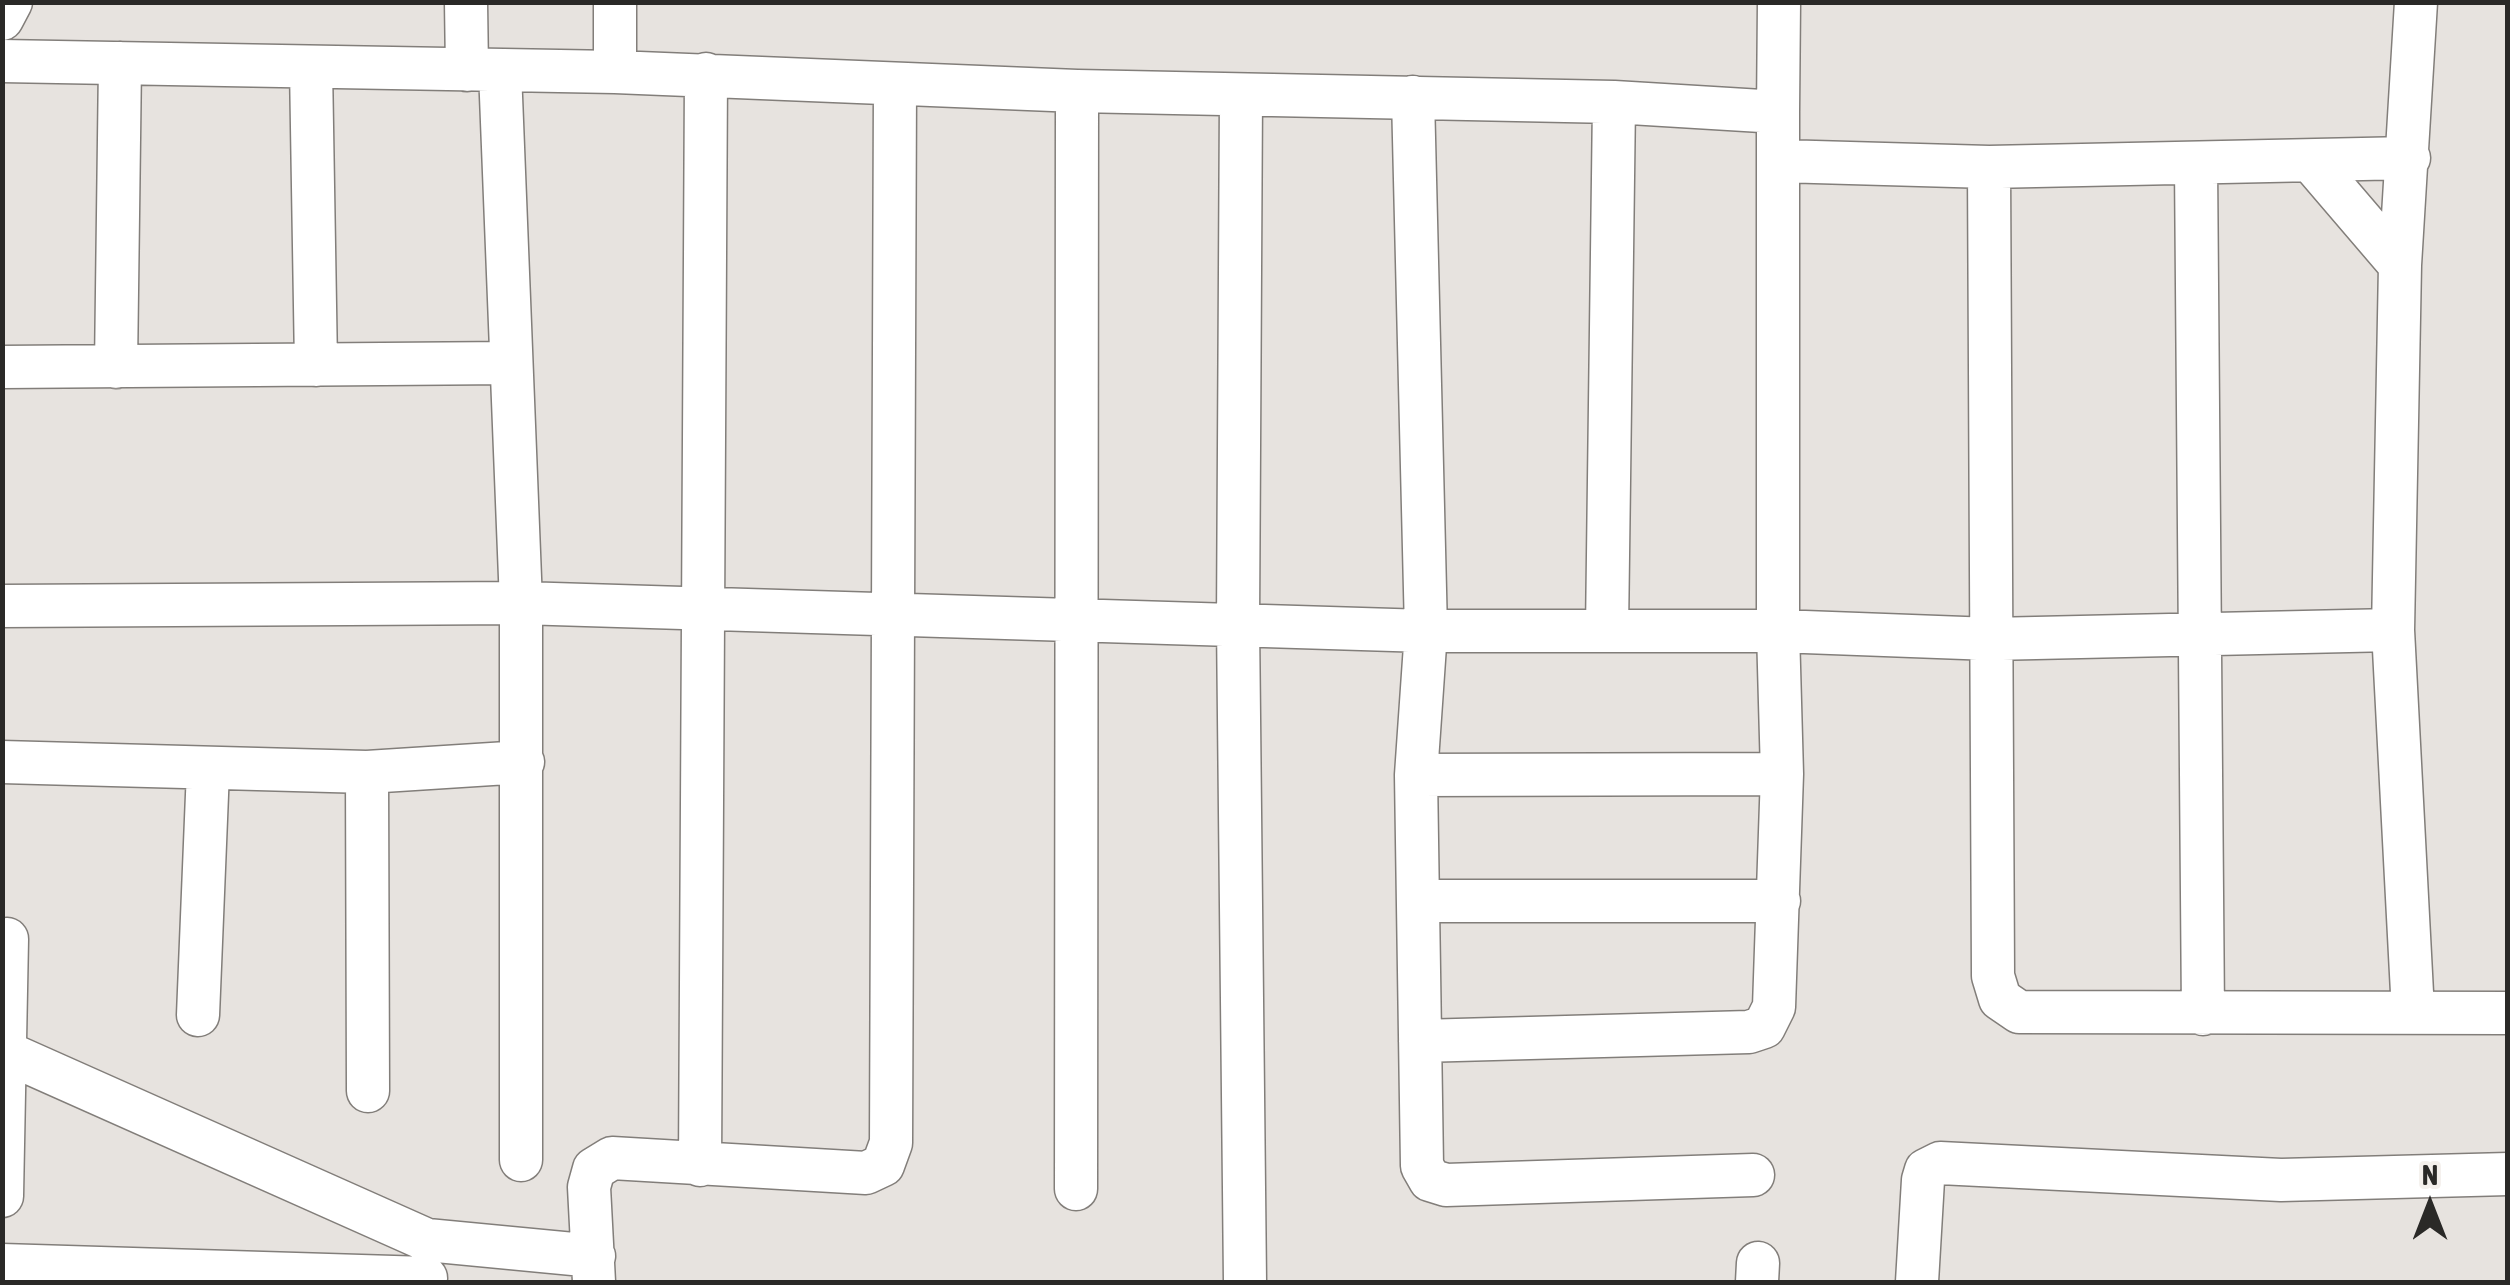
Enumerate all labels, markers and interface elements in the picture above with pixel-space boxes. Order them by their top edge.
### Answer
north arrow [2380,1155,2480,1255]
text: N [2422,1159,2438,1191]

